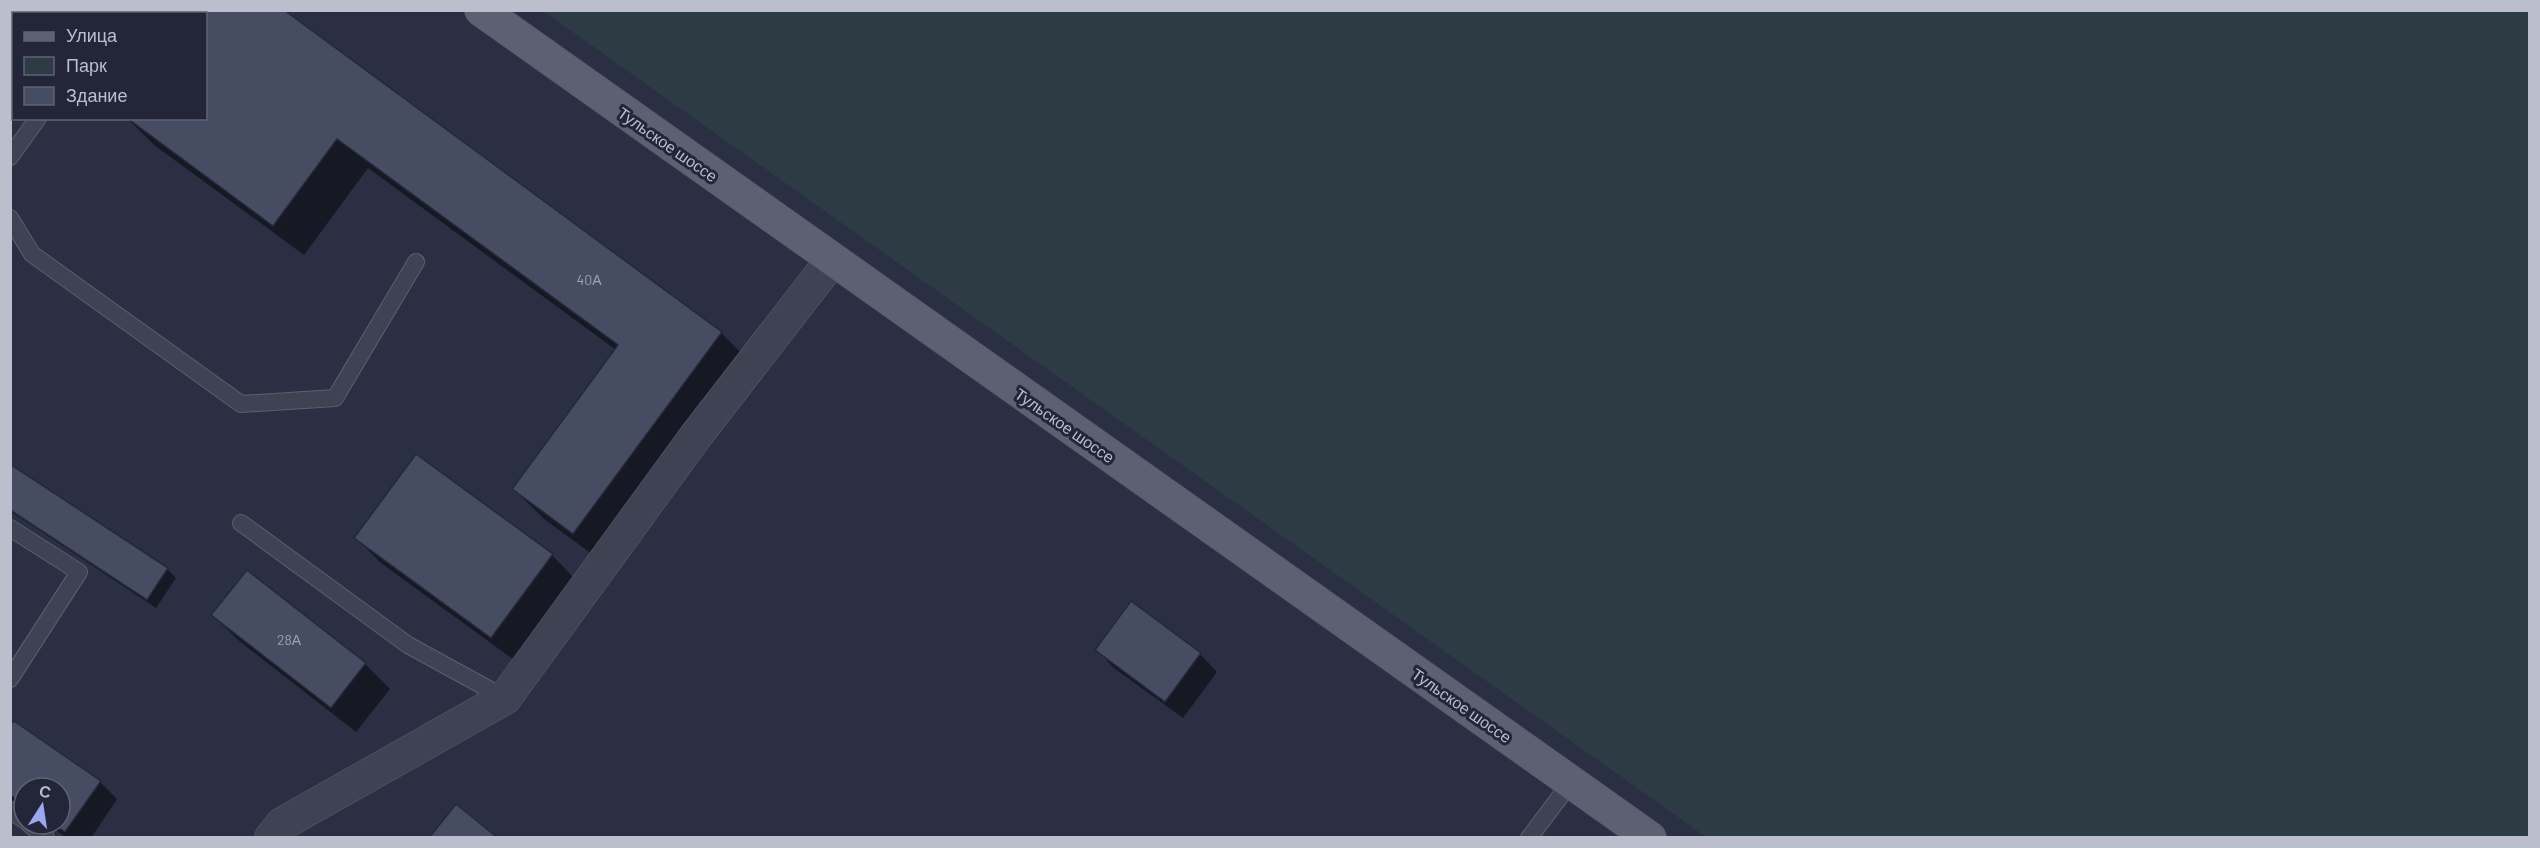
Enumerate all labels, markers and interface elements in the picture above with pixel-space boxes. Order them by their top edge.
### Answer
legend [12,12,207,120]
text: Улица [66,24,118,46]
text: Парк [66,54,107,76]
text: Здание [66,84,127,106]
street label: Тульское шоссе [615,103,721,185]
house number: 40А [577,271,602,288]
street label: Тульское шоссе [1012,384,1118,466]
house number: 28А [277,631,302,648]
street label: Тульское шоссе [1409,664,1515,746]
north arrow [12,776,72,836]
text: С [38,780,53,801]

